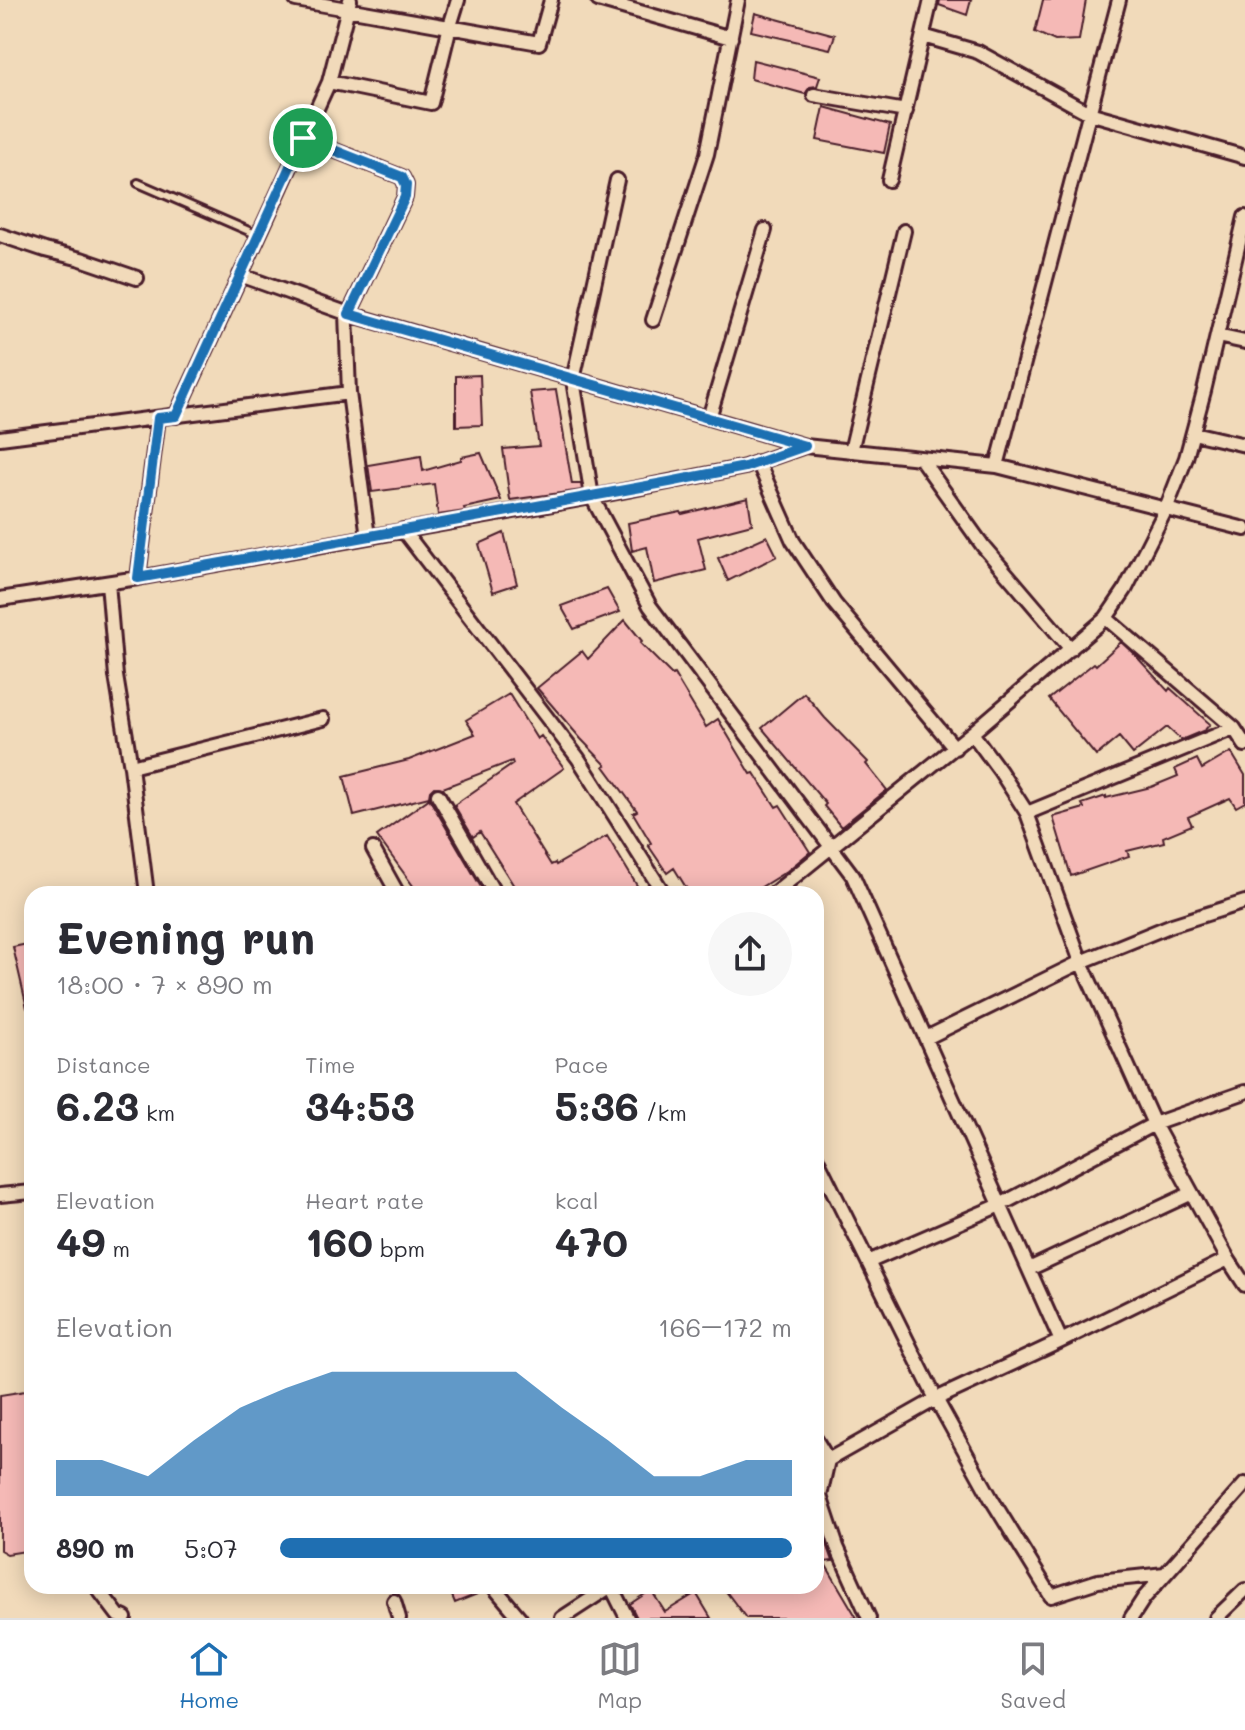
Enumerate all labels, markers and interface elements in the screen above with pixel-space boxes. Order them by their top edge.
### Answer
pin [269,104,337,172]
icon: arrive [281,116,325,160]
text: Evening run [56,908,315,965]
button: share [708,912,792,996]
text: 18:00 · 7 × 890 m [56,967,273,1001]
text: Distance [56,1050,151,1079]
text: Time [305,1050,355,1079]
text: Pace [555,1050,608,1079]
text: 6.23 [56,1079,139,1131]
text: 34:53 [305,1079,415,1131]
text: 5:36 [555,1079,639,1131]
text: km [139,1098,175,1127]
text: /km [639,1098,687,1127]
text: Elevation [56,1186,155,1215]
text: Heart rate [305,1186,424,1215]
text: kcal [555,1186,599,1215]
text: 49 [56,1215,105,1267]
text: 160 [305,1215,373,1267]
text: 470 [555,1215,628,1267]
text: m [105,1234,130,1263]
text: bpm [373,1234,425,1263]
text: Elevation [56,1310,173,1344]
text: 166–172 m [658,1310,792,1344]
text: 890 m [56,1531,134,1565]
text: 5:07 [184,1531,238,1565]
tab: Home [179,1637,239,1714]
tab: Map [597,1637,642,1714]
tab: Saved [1001,1637,1066,1714]

